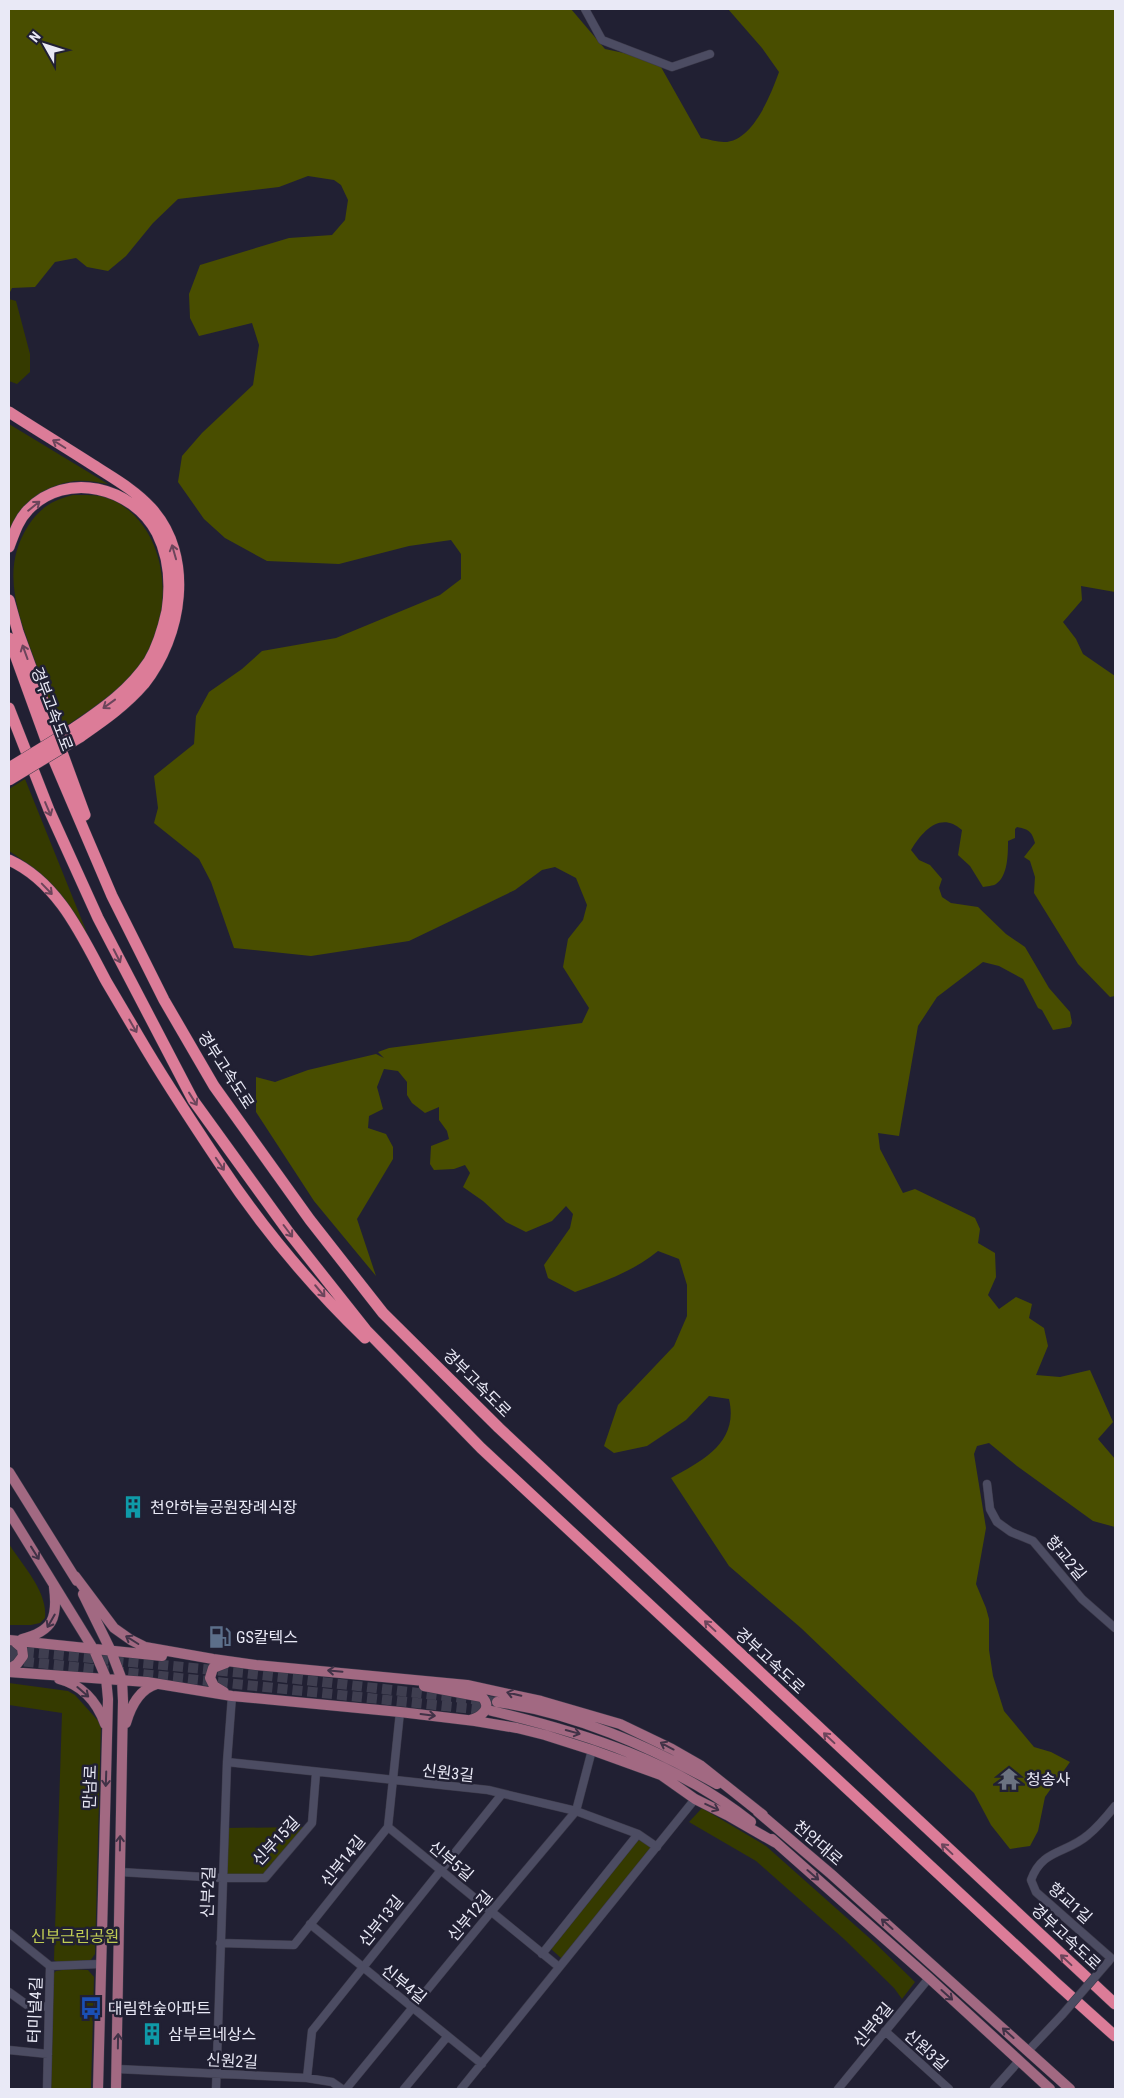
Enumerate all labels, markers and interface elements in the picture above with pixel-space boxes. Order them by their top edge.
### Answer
north arrow [20,20,70,70]
text: N [26,28,44,45]
one-way arrow [53,439,67,449]
one-way arrow [27,501,40,512]
one-way arrow [169,545,178,561]
one-way arrow [20,645,29,660]
street label: 경부고속도로 [27,664,77,754]
one-way arrow [102,699,116,709]
one-way arrow [45,801,54,816]
one-way arrow [41,883,53,895]
one-way arrow [113,948,122,963]
one-way arrow [128,1019,138,1033]
street label: 경부고속도로 [194,1028,258,1112]
one-way arrow [189,1092,199,1106]
one-way arrow [215,1156,225,1170]
one-way arrow [283,1224,293,1238]
one-way arrow [314,1285,325,1298]
street label: 경부고속도로 [439,1345,515,1421]
building icon: 천안하늘공원장례식장 [120,1494,146,1520]
place label: 천안하늘공원장례식장 [150,1498,297,1517]
street label: 향교2길 [1042,1532,1090,1584]
one-way arrow [29,1546,40,1560]
one-way arrow [45,1614,56,1628]
one-way arrow [704,1620,717,1632]
fuel station icon: GS칼텍스 [207,1624,233,1650]
street label: 경부고속도로 [731,1624,809,1698]
place label: GS칼텍스 [236,1628,298,1647]
one-way arrow [125,1635,139,1646]
one-way arrow [327,1667,343,1676]
one-way arrow [77,1686,90,1697]
one-way arrow [506,1689,522,1698]
one-way arrow [419,1711,435,1721]
one-way arrow [565,1728,581,1737]
one-way arrow [823,1732,835,1744]
one-way arrow [660,1741,675,1750]
street label: 신원3길 [421,1761,475,1785]
street label: 만남로 [80,1764,100,1809]
temple icon: 청송사 [996,1766,1022,1792]
place label: 청송사 [1026,1770,1070,1789]
one-way arrow [101,1771,110,1787]
one-way arrow [704,1803,719,1813]
street label: 신부15길 [249,1813,303,1869]
street label: 천안대로 [790,1817,847,1870]
street label: 신부14길 [317,1832,369,1890]
one-way arrow [116,1835,125,1851]
street label: 신부5길 [425,1837,477,1885]
one-way arrow [941,1843,954,1855]
street label: 신부2길 [198,1866,218,1918]
one-way arrow [806,1869,819,1881]
street label: 향교1길 [1044,1879,1096,1927]
street label: 신부12길 [443,1887,497,1945]
street label: 신부13길 [355,1892,407,1950]
street label: 경부고속도로 [1027,1900,1105,1974]
one-way arrow [880,1918,893,1930]
park label: 신부근린공원 [31,1927,119,1946]
one-way arrow [1060,1954,1072,1966]
street label: 신부4길 [378,1960,430,2008]
street label: 터미널4길 [24,1976,46,2044]
one-way arrow [941,1989,954,2000]
bus stop icon: 대림한숲아파트 [78,1995,104,2021]
place label: 대림한숲아파트 [108,1999,211,2018]
street label: 신부8길 [849,1999,897,2051]
building icon: 삼부르네상스 [139,2021,165,2047]
place label: 삼부르네상스 [168,2025,256,2044]
street label: 신원3길 [900,2026,952,2074]
one-way arrow [1001,2027,1014,2039]
one-way arrow [113,2033,122,2049]
street label: 신원2길 [206,2050,258,2072]

